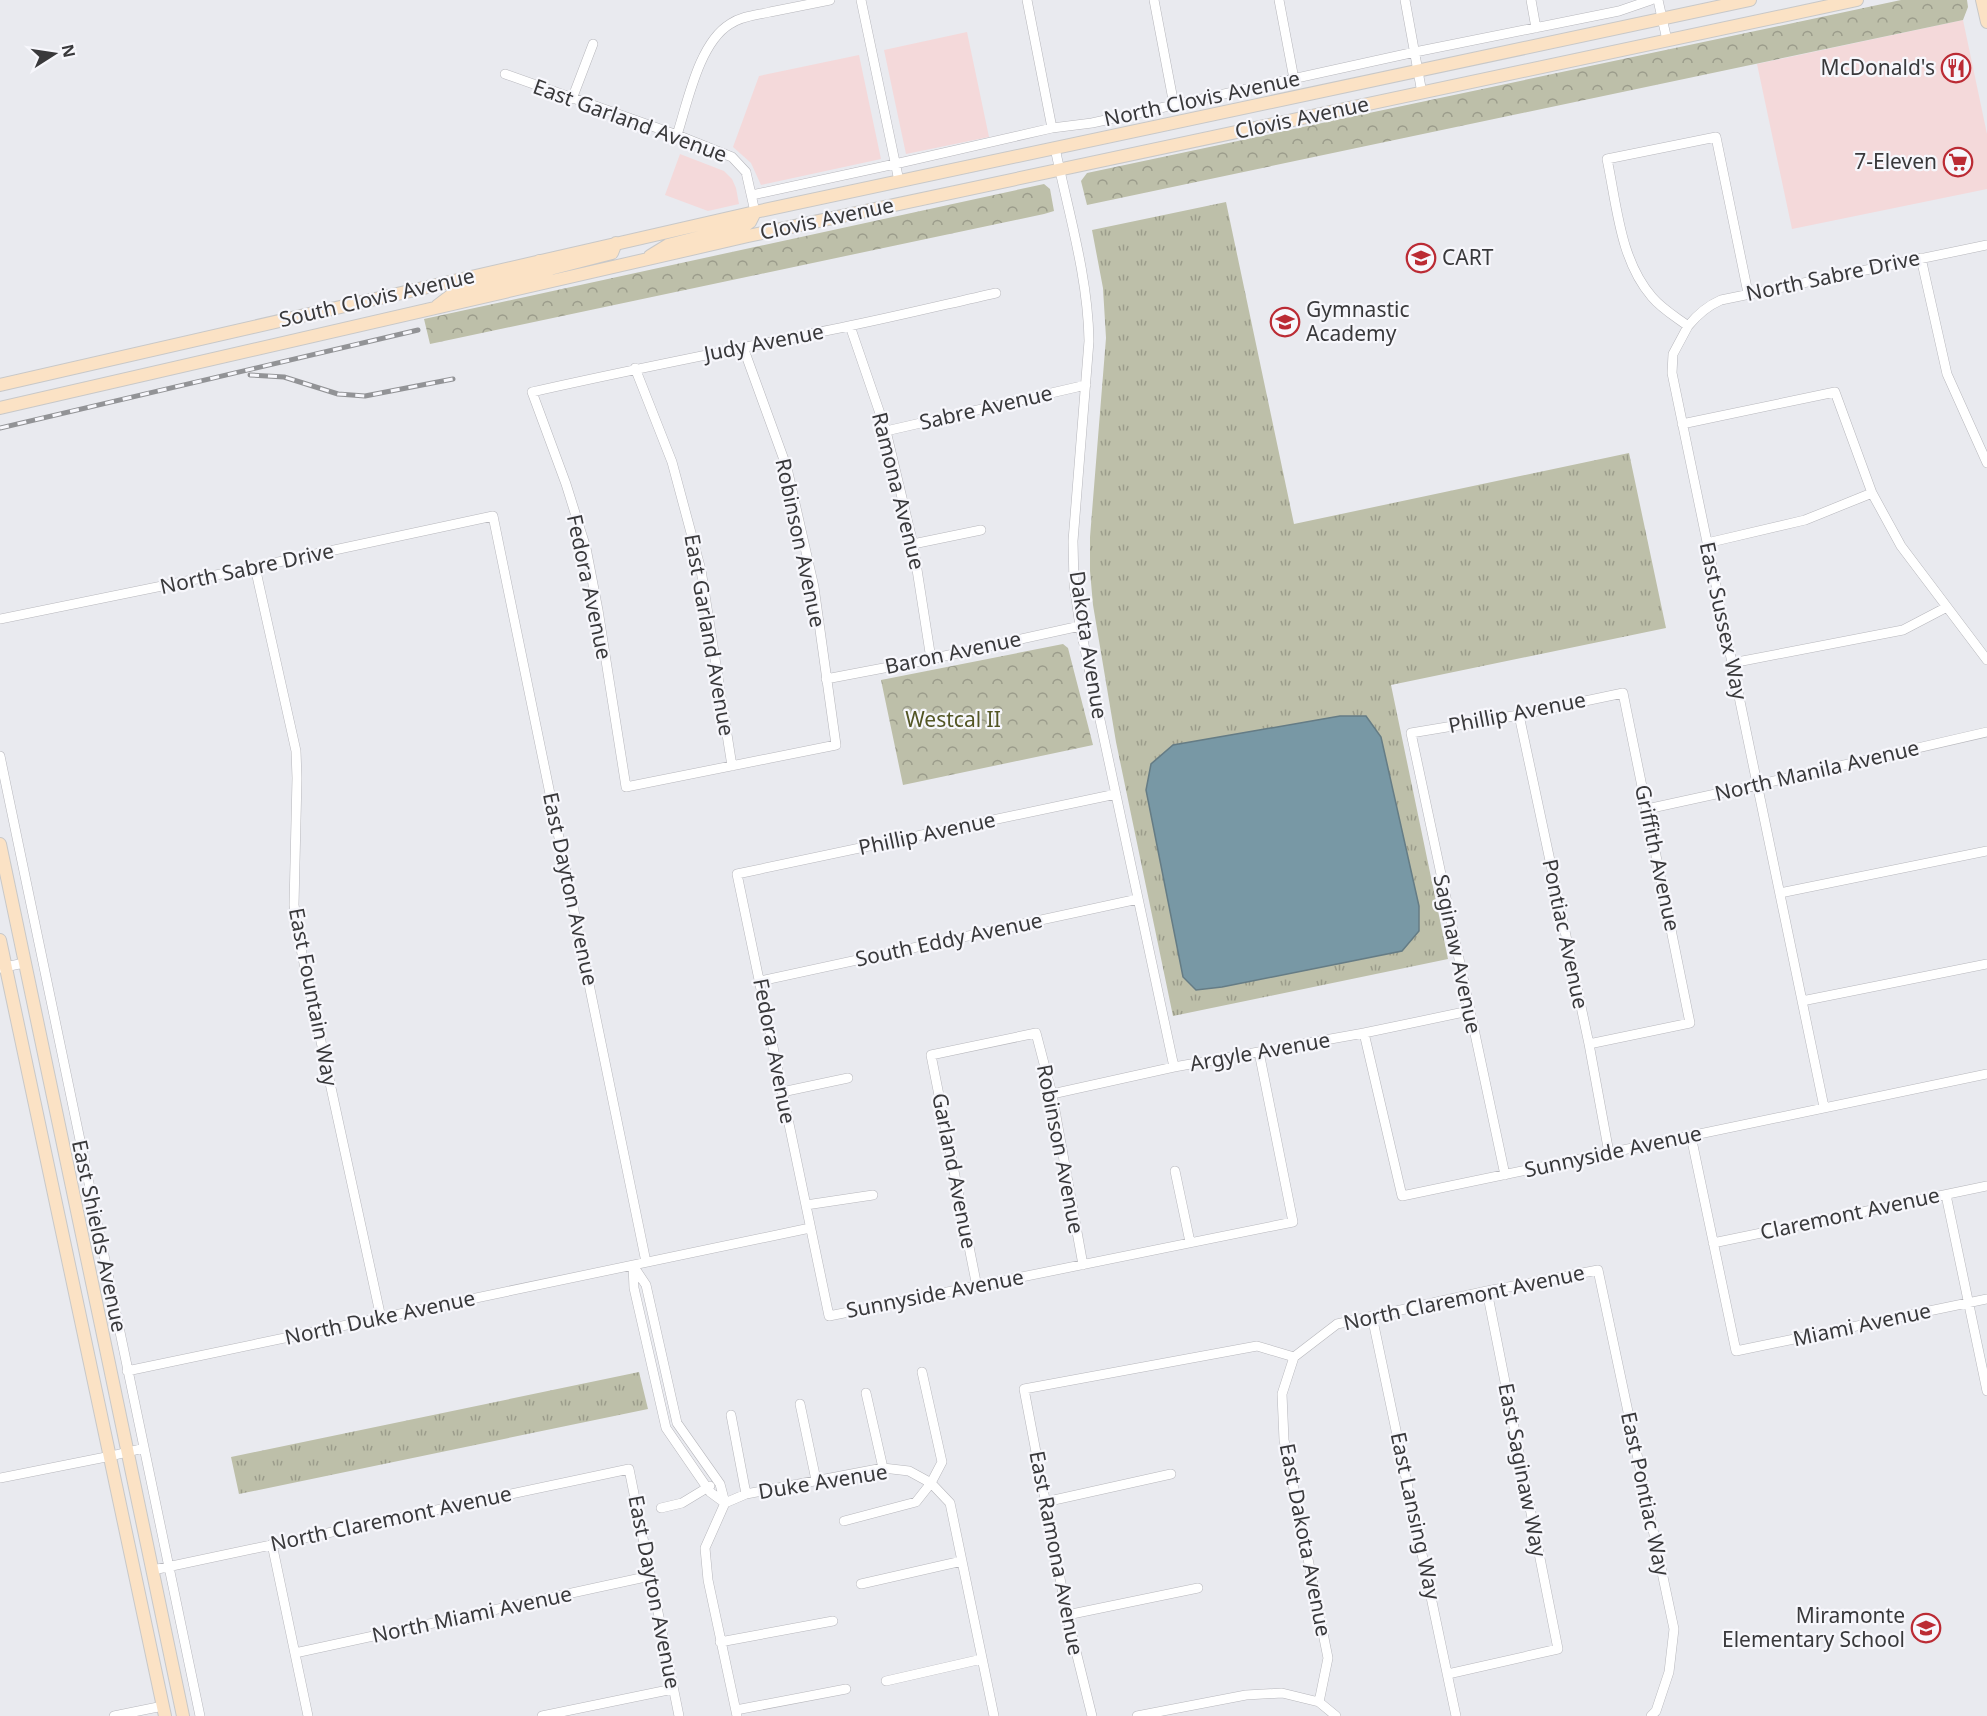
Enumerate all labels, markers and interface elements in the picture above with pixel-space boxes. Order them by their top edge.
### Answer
north arrow [24,24,84,84]
text: N [57,42,81,60]
restaurant icon: McDonald's [1940,52,1972,84]
place label: McDonald's [1821,53,1935,81]
street label: North Clovis Avenue [1102,66,1302,132]
street label: East Garland Avenue [529,72,731,168]
street label: Clovis Avenue [1233,92,1371,144]
supermarket icon: 7-Eleven [1942,146,1974,178]
place label: 7-Eleven [1854,147,1937,175]
street label: Clovis Avenue [757,190,896,246]
school or university icon: CART [1405,242,1437,274]
place label: CART [1442,243,1494,271]
street label: North Sabre Drive [1743,243,1922,307]
street label: South Clovis Avenue [276,261,477,333]
place label: Gymnastic Academy [1306,295,1410,347]
school or university icon: Gymnastic Academy [1269,306,1301,338]
street label: Judy Avenue [700,317,826,368]
street label: Sabre Avenue [917,378,1055,436]
street label: Ramona Avenue [866,409,932,572]
street label: Robinson Avenue [769,456,833,630]
street label: Fedora Avenue [561,512,619,662]
street label: East Garland Avenue [678,532,742,738]
street label: North Sabre Drive [157,536,336,600]
street label: East Sussex Way [1694,539,1754,703]
street label: Dakota Avenue [1063,569,1115,721]
street label: Baron Avenue [882,624,1023,680]
street label: Phillip Avenue [1446,685,1588,739]
park label: Westcal II [905,705,1001,733]
street label: North Manila Avenue [1712,733,1922,807]
street label: Griffith Avenue [1629,782,1687,934]
street label: East Dayton Avenue [537,790,605,988]
street label: Phillip Avenue [856,805,998,861]
street label: Pontiac Avenue [1536,856,1596,1011]
street label: Saginaw Avenue [1427,872,1489,1036]
street label: East Fountain Way [283,905,345,1089]
street label: South Eddy Avenue [853,906,1045,973]
street label: Fedora Avenue [747,976,803,1126]
street label: Argyle Avenue [1187,1025,1332,1077]
street label: Robinson Avenue [1031,1062,1091,1236]
street label: Garland Avenue [926,1091,984,1251]
street label: Sunnyside Avenue [1522,1119,1704,1183]
street label: East Shields Avenue [66,1137,134,1335]
street label: Claremont Avenue [1758,1180,1942,1246]
street label: North Claremont Avenue [1341,1258,1587,1336]
street label: Sunnyside Avenue [843,1262,1026,1324]
street label: North Duke Avenue [282,1283,478,1351]
street label: Miami Avenue [1790,1296,1933,1352]
street label: East Saginaw Way [1492,1380,1554,1559]
street label: East Pontiac Way [1615,1409,1677,1579]
street label: East Lansing Way [1385,1429,1447,1602]
street label: East Dakota Avenue [1274,1441,1338,1639]
street label: East Ramona Avenue [1023,1448,1091,1657]
street label: Duke Avenue [756,1457,890,1505]
street label: North Claremont Avenue [268,1479,514,1557]
street label: East Dayton Avenue [622,1493,688,1691]
street label: North Miami Avenue [369,1579,574,1649]
place label: Miramonte Elementary School [1722,1601,1905,1653]
school or university icon: Miramonte Elementary School [1910,1612,1942,1644]

